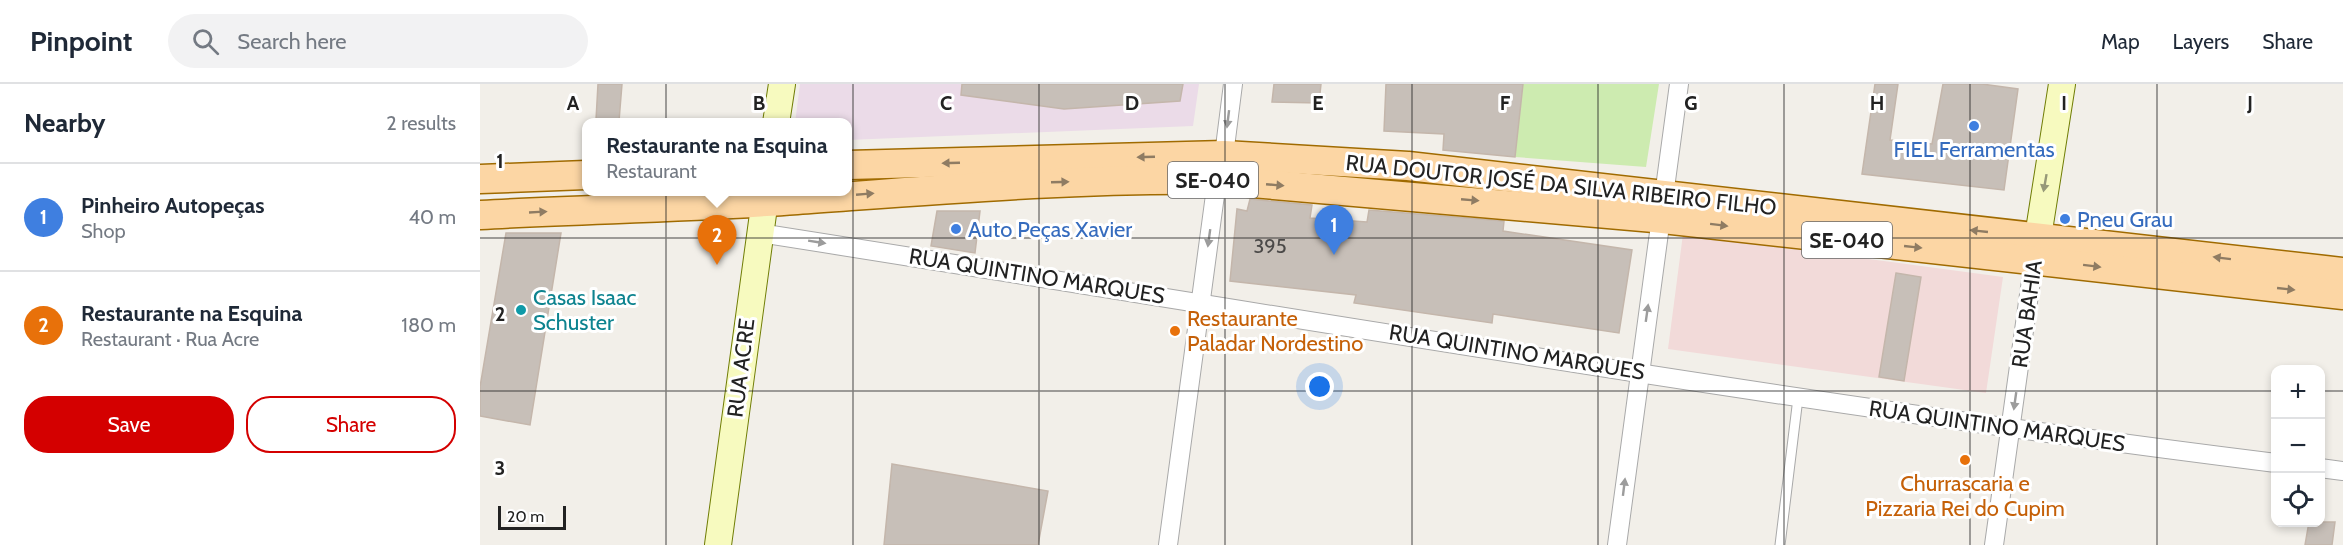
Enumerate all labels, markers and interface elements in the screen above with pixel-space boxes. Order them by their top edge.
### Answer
search box [168,14,588,68]
text: Pinpoint [30,24,132,58]
icon: search [189,25,222,58]
text: Search here [237,28,347,55]
text: Map [2101,29,2140,54]
text: Layers [2173,29,2229,54]
text: Share [2262,29,2313,54]
text: A [567,91,580,115]
text: B [753,91,765,115]
text: C [940,91,952,115]
text: D [1125,91,1139,115]
text: E [1312,91,1324,115]
text: F [1500,91,1511,115]
text: G [1684,91,1698,115]
text: H [1870,91,1884,115]
text: I [2061,91,2067,115]
text: J [2246,91,2253,115]
text: Nearby [24,107,105,139]
one-way arrow [1224,110,1233,129]
text: 2 results [386,111,456,135]
popup [582,118,852,196]
marker: FIEL Ferramentas [1967,119,1981,133]
text: Restaurante na Esquina [606,132,828,159]
place label: FIEL Ferramentas [1893,136,2055,163]
text: 1 [496,149,504,173]
street label: RUA DOUTOR JOSÉ DA SILVA RIBEIRO FILHO [1344,149,1778,221]
one-way arrow [1136,152,1155,162]
one-way arrow [941,158,960,168]
text: Restaurant [606,159,697,183]
road number: SE-040 [1168,162,1258,198]
one-way arrow [2041,174,2050,193]
one-way arrow [1050,178,1069,187]
one-way arrow [1266,180,1285,189]
one-way arrow [855,189,874,199]
text: Pinheiro Autopeças [81,192,265,219]
one-way arrow [1460,195,1479,205]
text: 1 [40,205,47,229]
text: 40 m [408,205,456,229]
pin: 1 [1314,206,1354,255]
place label: Pneu Grau [2077,206,2173,233]
one-way arrow [529,208,548,217]
marker: Pneu Grau [2058,212,2072,226]
pin: 2 [698,216,736,265]
place label: Auto Peças Xavier [968,216,1132,243]
text: Shop [81,219,126,243]
one-way arrow [1710,221,1729,230]
marker: Auto Peças Xavier [949,222,963,236]
road number: SE-040 [1802,222,1892,258]
one-way arrow [1969,226,1988,235]
one-way arrow [1205,229,1214,248]
house number: 395 [1254,234,1287,258]
one-way arrow [808,238,827,247]
street label: RUA QUINTINO MARQUES [907,242,1167,310]
one-way arrow [1903,242,1922,252]
one-way arrow [2213,253,2232,263]
street label: RUA BAHIA [2006,258,2048,370]
one-way arrow [2083,261,2102,271]
place label: Casas Isaac Schuster [533,284,636,336]
one-way arrow [2277,284,2296,294]
text: Restaurante na Esquina [81,300,302,327]
text: 2 [495,302,505,326]
marker: Casas Isaac Schuster [514,303,528,317]
one-way arrow [1643,304,1652,323]
place label: Restaurante Paladar Nordestino [1187,305,1363,357]
text: 2 [38,313,49,337]
text: 180 m [401,313,456,337]
street label: RUA ACRE [722,317,760,419]
street label: RUA QUINTINO MARQUES [1387,318,1647,386]
marker: Restaurante Paladar Nordestino [1168,324,1182,338]
text: Restaurant · Rua Acre [81,327,259,351]
map controls [2271,365,2325,527]
button: + [2271,365,2325,419]
your location [1305,372,1334,401]
one-way arrow [2010,391,2020,410]
street label: RUA QUINTINO MARQUES [1867,395,2127,457]
button: Save [24,396,234,453]
button: Share [246,396,456,453]
button: − [2271,419,2325,473]
marker: Churrascaria e Pizzaria Rei do Cupim [1958,453,1972,467]
text: 3 [495,456,505,480]
place label: Churrascaria e Pizzaria Rei do Cupim [1865,470,2065,522]
button: locate [2271,473,2325,527]
one-way arrow [1620,477,1629,496]
scale bar [498,503,566,530]
text: 20 m [507,507,544,526]

